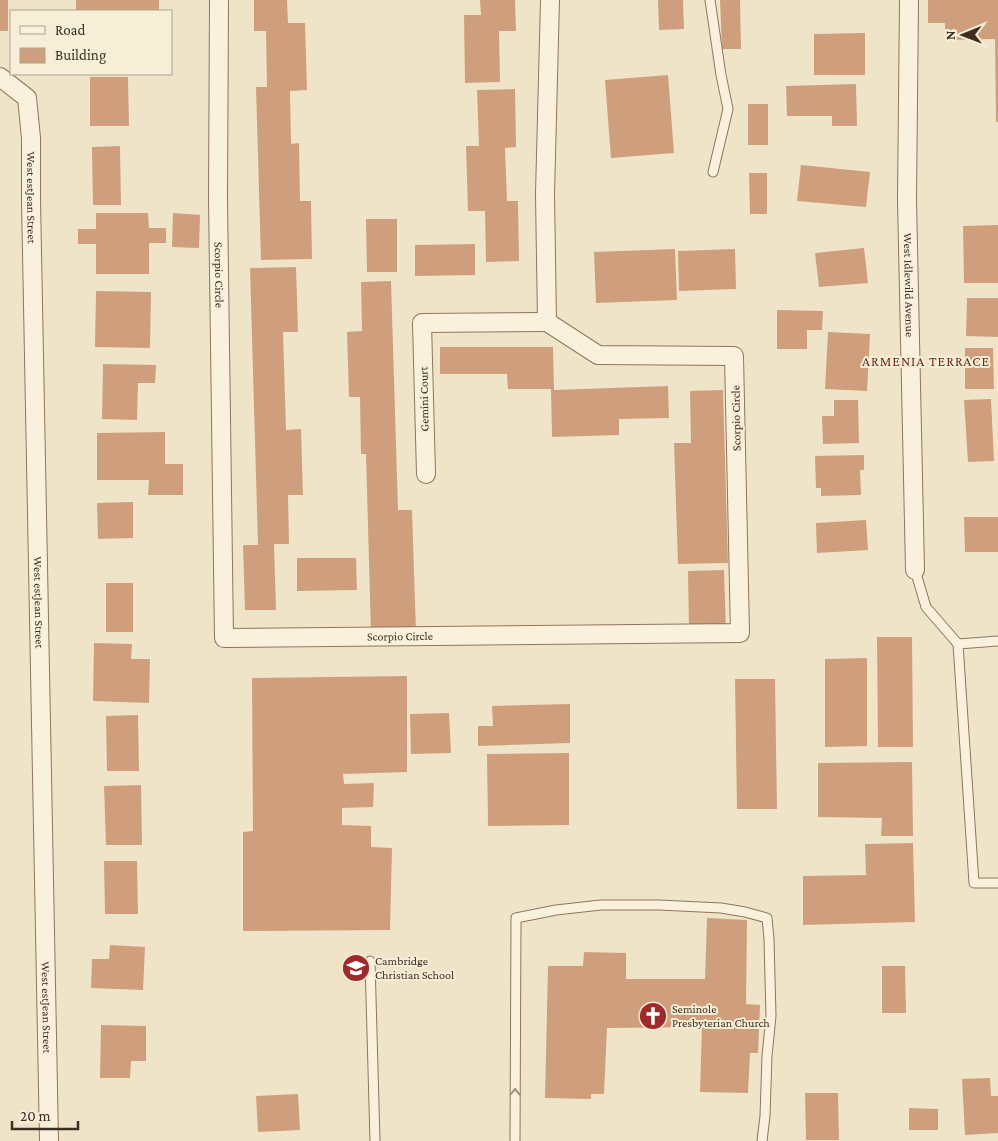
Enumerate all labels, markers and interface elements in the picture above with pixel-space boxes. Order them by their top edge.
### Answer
legend [10,10,172,75]
north arrow [938,10,988,60]
text: Road [55,22,86,38]
text: N [942,30,958,40]
text: Building [55,47,106,64]
street label: West estJean Street [24,152,39,245]
street label: West Idlewild Avenue [901,233,917,337]
street label: Scorpio Circle [212,242,226,308]
district label: ARMENIA TERRACE [862,353,990,369]
street label: Gemini Court [416,365,432,432]
street label: Scorpio Circle [728,385,744,451]
street label: West estJean Street [31,556,47,650]
street label: Scorpio Circle [367,629,433,644]
school or university icon: Cambridge Christian School [341,953,371,983]
place label: Cambridge Christian School [375,954,454,982]
street label: West estJean Street [39,961,54,1055]
church icon: Seminole Presbyterian Church [638,1001,668,1031]
place label: Seminole Presbyterian Church [672,1002,770,1030]
one-way arrow [510,1088,520,1096]
scale bar [12,1098,79,1130]
text: 20 m [20,1108,51,1124]

